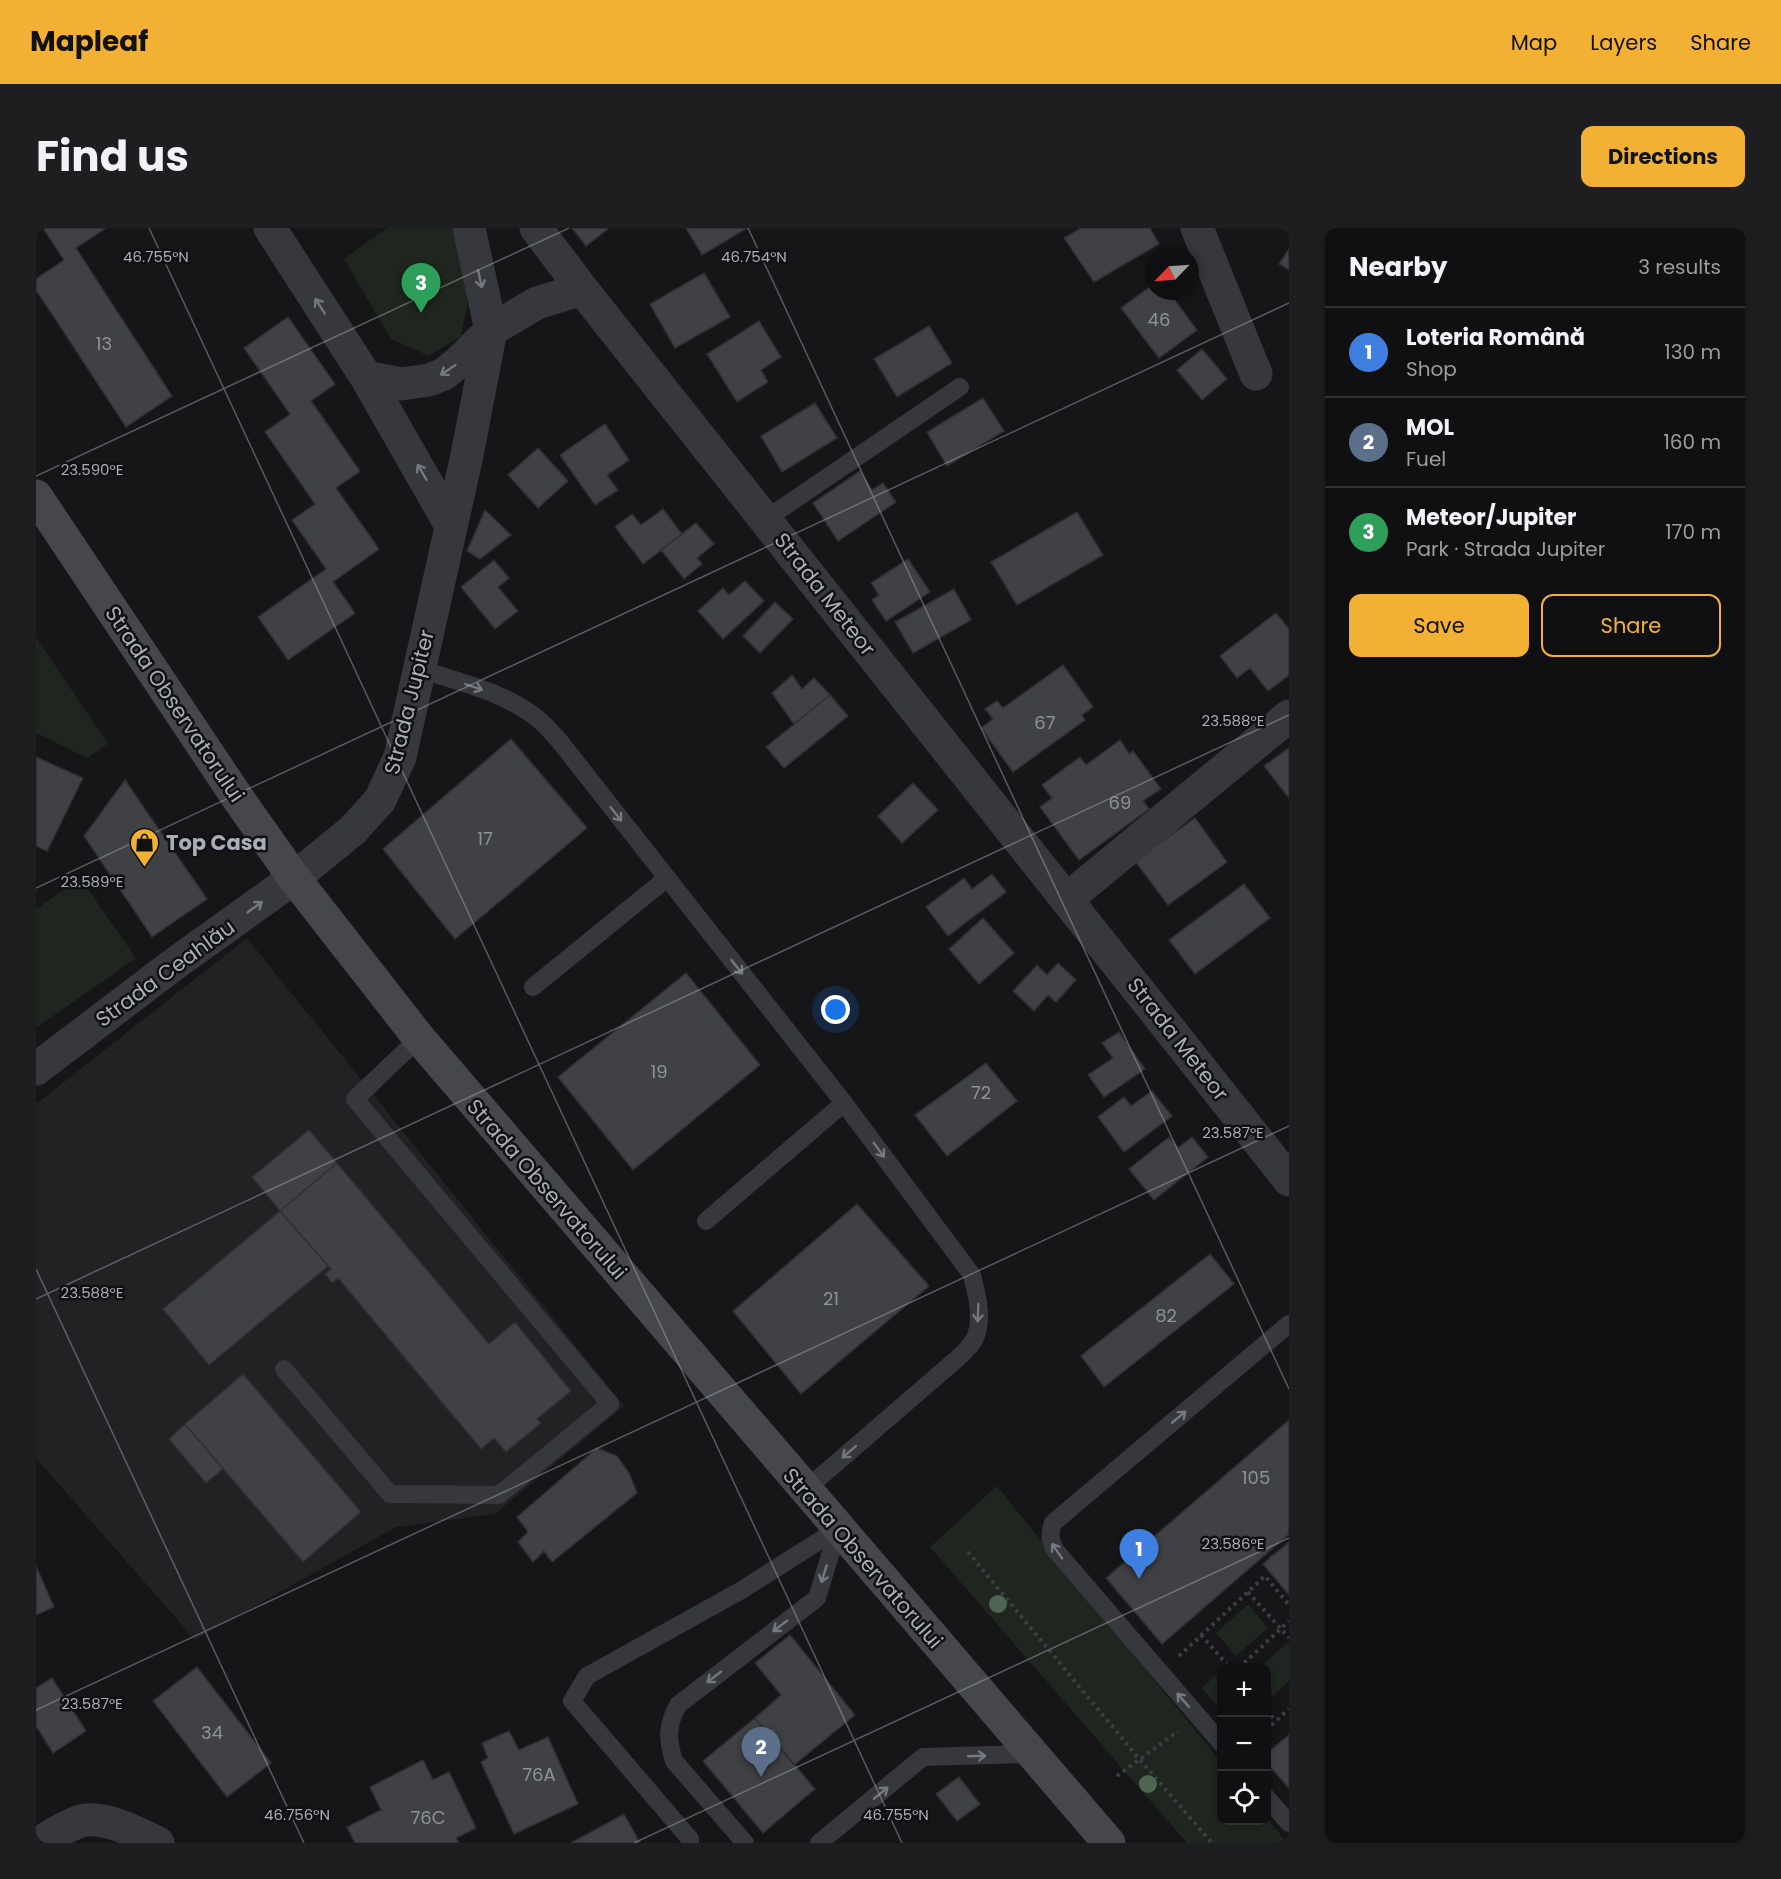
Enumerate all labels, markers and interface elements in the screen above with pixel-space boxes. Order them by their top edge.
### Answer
text: Mapleaf [30,22,148,61]
text: Map [1511,28,1557,57]
text: Layers [1590,28,1657,57]
text: Share [1690,28,1751,57]
button: Directions [1581,126,1745,187]
text: Find us [36,127,189,186]
text: 46.755°N [123,246,189,267]
text: 46.754°N [721,246,787,267]
north arrow [1145,246,1199,300]
text: Nearby [1349,249,1447,285]
text: 3 results [1638,253,1721,281]
pin: 3 [402,264,440,313]
one-way arrow [475,269,486,288]
one-way arrow [314,298,326,315]
house number: 46 [1148,307,1170,332]
text: Loteria Română [1406,322,1585,353]
house number: 13 [96,331,112,356]
text: 1 [1365,338,1372,366]
text: 130 m [1664,338,1721,366]
text: Shop [1406,355,1457,383]
one-way arrow [441,364,457,376]
text: MOL [1406,412,1454,443]
text: 2 [1363,428,1374,456]
text: 160 m [1663,428,1721,456]
text: Fuel [1406,445,1446,473]
text: 23.590°E [61,459,123,480]
one-way arrow [416,464,427,482]
text: Meteor/Jupiter [1406,502,1577,533]
text: 3 [1362,518,1375,546]
text: 170 m [1665,518,1721,546]
street label: Strada Meteor [768,526,882,662]
text: Park · Strada Jupiter [1406,535,1605,563]
button: Save [1349,594,1529,657]
button: Share [1541,594,1721,657]
street label: Strada Observatorului [98,600,252,808]
street label: Strada Jupiter [377,626,441,778]
one-way arrow [464,683,483,694]
house number: 67 [1034,710,1056,735]
text: 23.588°E [1202,710,1264,731]
house number: 69 [1109,790,1131,815]
one-way arrow [610,805,623,821]
shop icon: Top Casa [129,826,161,868]
house number: 17 [477,826,493,851]
place label: Top Casa [166,828,267,857]
text: 23.589°E [61,871,123,892]
one-way arrow [247,901,263,913]
street label: Strada Ceahlău [89,913,241,1033]
one-way arrow [730,959,743,975]
street label: Strada Meteor [1121,971,1235,1107]
your location [821,995,850,1024]
house number: 19 [650,1059,668,1084]
house number: 72 [971,1080,991,1105]
street label: Strada Observatorului [460,1092,634,1286]
text: 23.587°E [1202,1122,1264,1143]
one-way arrow [873,1141,885,1157]
text: 23.588°E [61,1282,123,1303]
house number: 21 [823,1286,839,1311]
one-way arrow [972,1303,984,1323]
house number: 82 [1155,1303,1177,1328]
one-way arrow [1171,1410,1186,1424]
one-way arrow [842,1445,857,1459]
street label: Strada Observatorului [776,1461,950,1655]
house number: 105 [1242,1465,1270,1490]
pin: 1 [1120,1530,1158,1579]
text: 23.586°E [1202,1533,1264,1554]
one-way arrow [1051,1543,1063,1560]
one-way arrow [818,1564,829,1583]
one-way arrow [772,1620,788,1632]
map controls [1217,1663,1271,1825]
button: + [1217,1663,1271,1717]
one-way arrow [706,1670,722,1683]
one-way arrow [1177,1692,1190,1708]
text: 23.587°E [61,1693,123,1714]
button: − [1217,1717,1271,1771]
house number: 34 [201,1720,223,1745]
pin: 2 [742,1728,780,1777]
one-way arrow [967,1750,987,1761]
house number: 76A [522,1762,556,1787]
button: locate [1217,1771,1271,1825]
one-way arrow [873,1786,889,1799]
text: 46.756°N [264,1804,330,1825]
text: 46.755°N [863,1804,929,1825]
house number: 76C [410,1805,446,1830]

